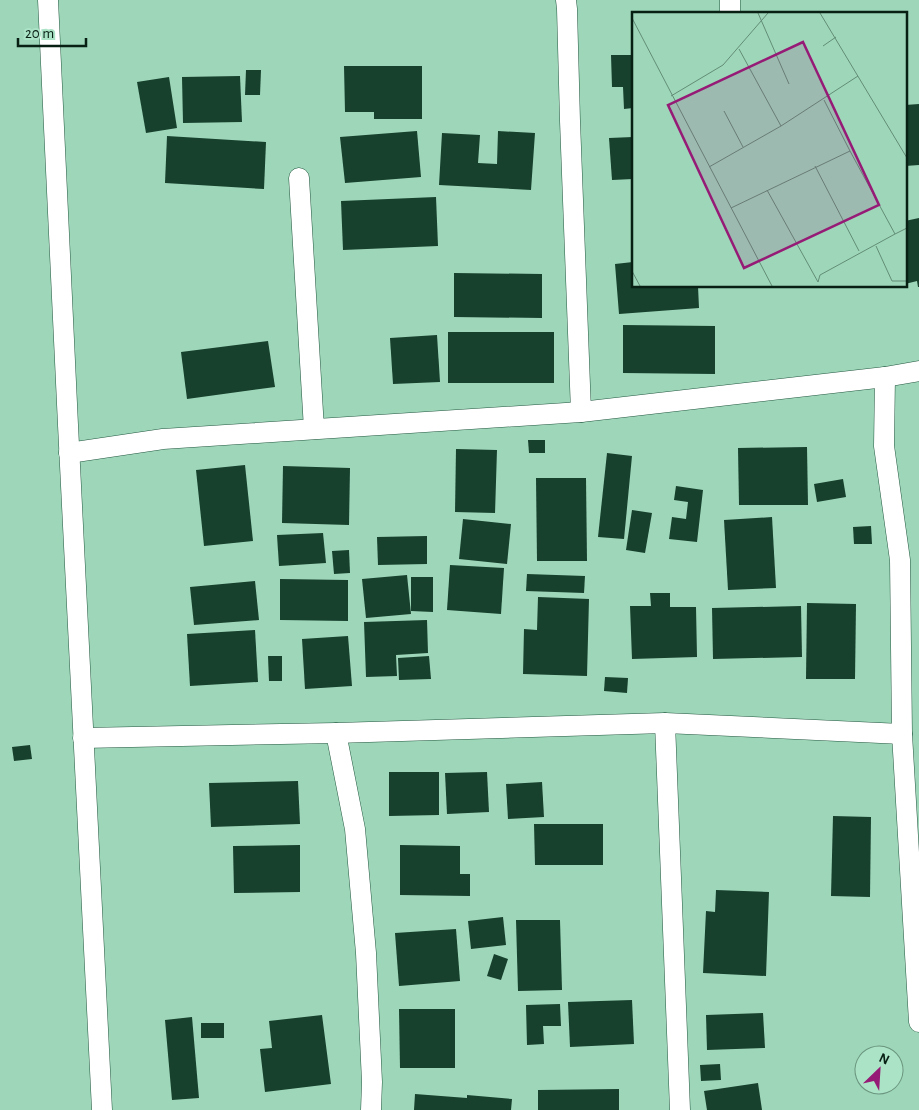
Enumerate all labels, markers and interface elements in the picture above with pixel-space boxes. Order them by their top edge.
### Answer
inset map [632,12,906,288]
scale bar [18,15,85,47]
text: 20 m [25,26,54,41]
north arrow [854,1045,904,1095]
text: N [877,1051,891,1068]

